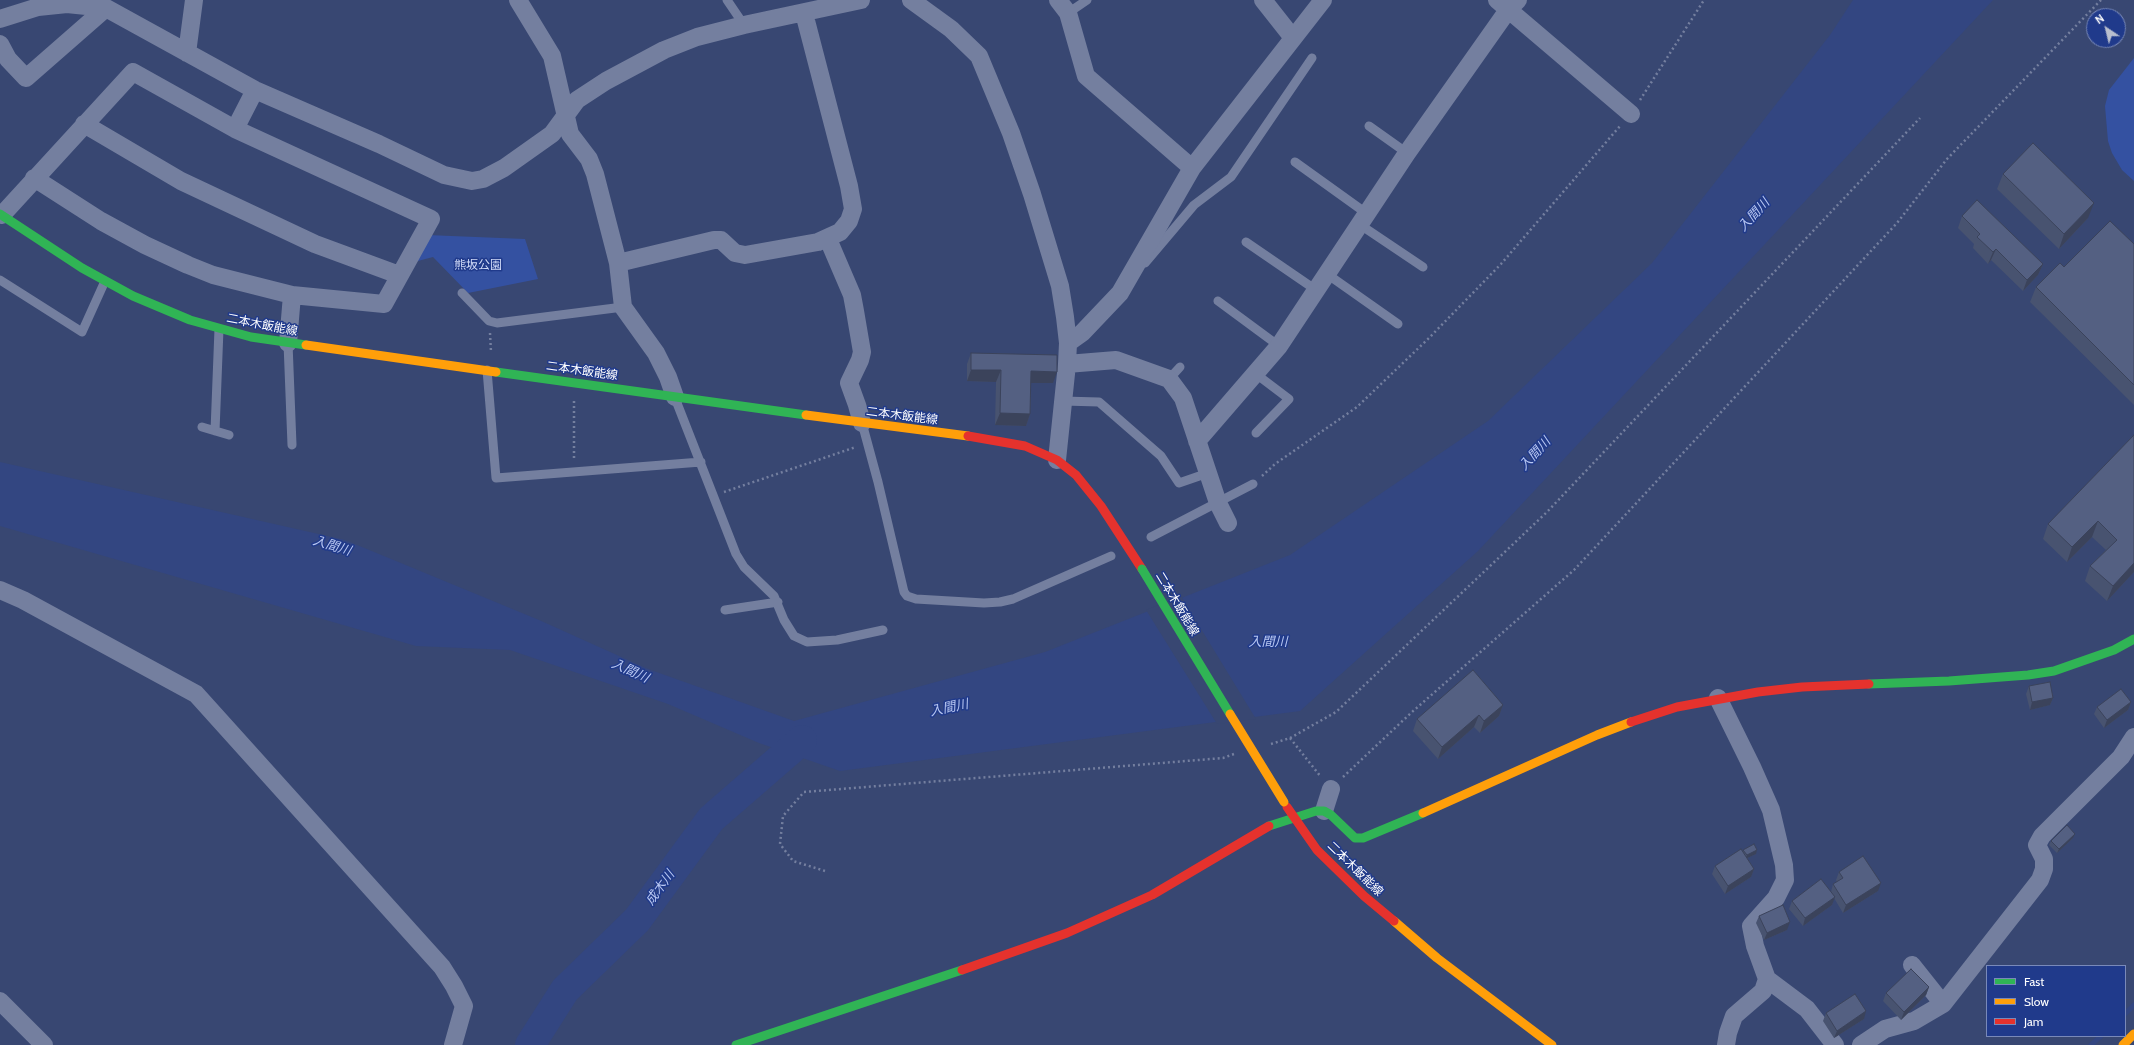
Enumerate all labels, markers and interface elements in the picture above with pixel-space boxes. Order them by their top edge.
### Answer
north arrow [2086,8,2126,48]
text: N [2092,11,2107,27]
water label: 入間川 [1735,195,1773,235]
park label: 熊坂公園 [454,258,502,272]
street label: 二本木飯能線 [225,311,299,339]
street label: 二本木飯能線 [545,359,619,383]
street label: 二本木飯能線 [865,404,939,428]
water label: 入間川 [1516,434,1554,474]
water label: 入間川 [311,533,353,559]
street label: 二本木飯能線 [1152,569,1202,639]
water label: 入間川 [1249,634,1287,650]
water label: 入間川 [609,656,651,686]
water label: 入間川 [928,696,970,720]
street label: 二本木飯能線 [1324,839,1386,899]
water label: 成木川 [642,868,678,908]
legend [1986,965,2126,1037]
text: Fast [2024,974,2044,989]
text: Slow [2024,994,2049,1009]
text: Jam [2024,1014,2043,1029]

